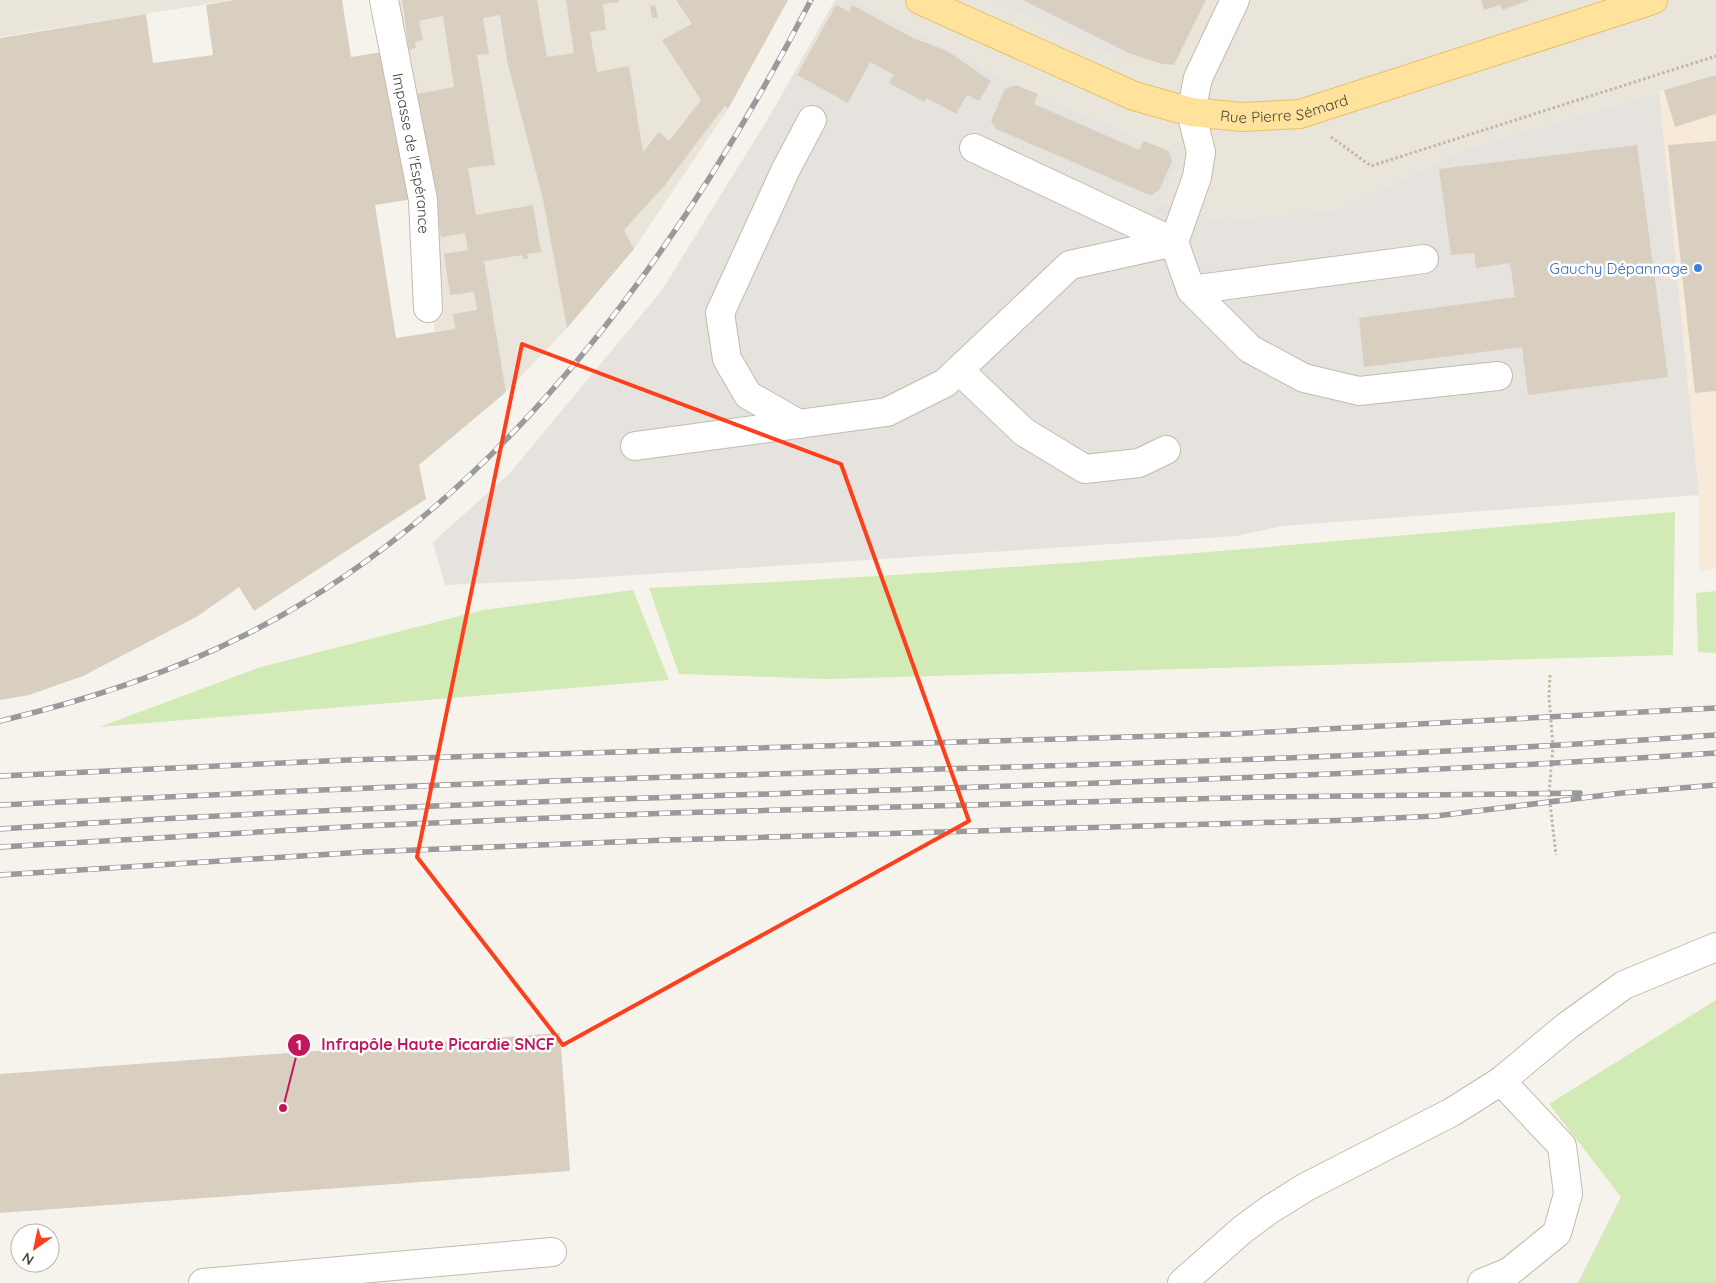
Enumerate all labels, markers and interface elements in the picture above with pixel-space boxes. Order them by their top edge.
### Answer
street label: Impasse de l'Espérance [389,71,434,234]
street label: Rue Pierre Sémard [1219,90,1350,127]
place label: Gauchy Dépannage [1550,259,1688,278]
marker: Gauchy Dépannage [1692,262,1704,274]
callout: Infrapôle Haute Picardie SNCF [286,1029,564,1060]
text: Infrapôle Haute Picardie SNCF [321,1034,555,1054]
text: 1 [296,1035,302,1054]
north arrow [10,1223,60,1273]
text: N [19,1249,37,1269]

